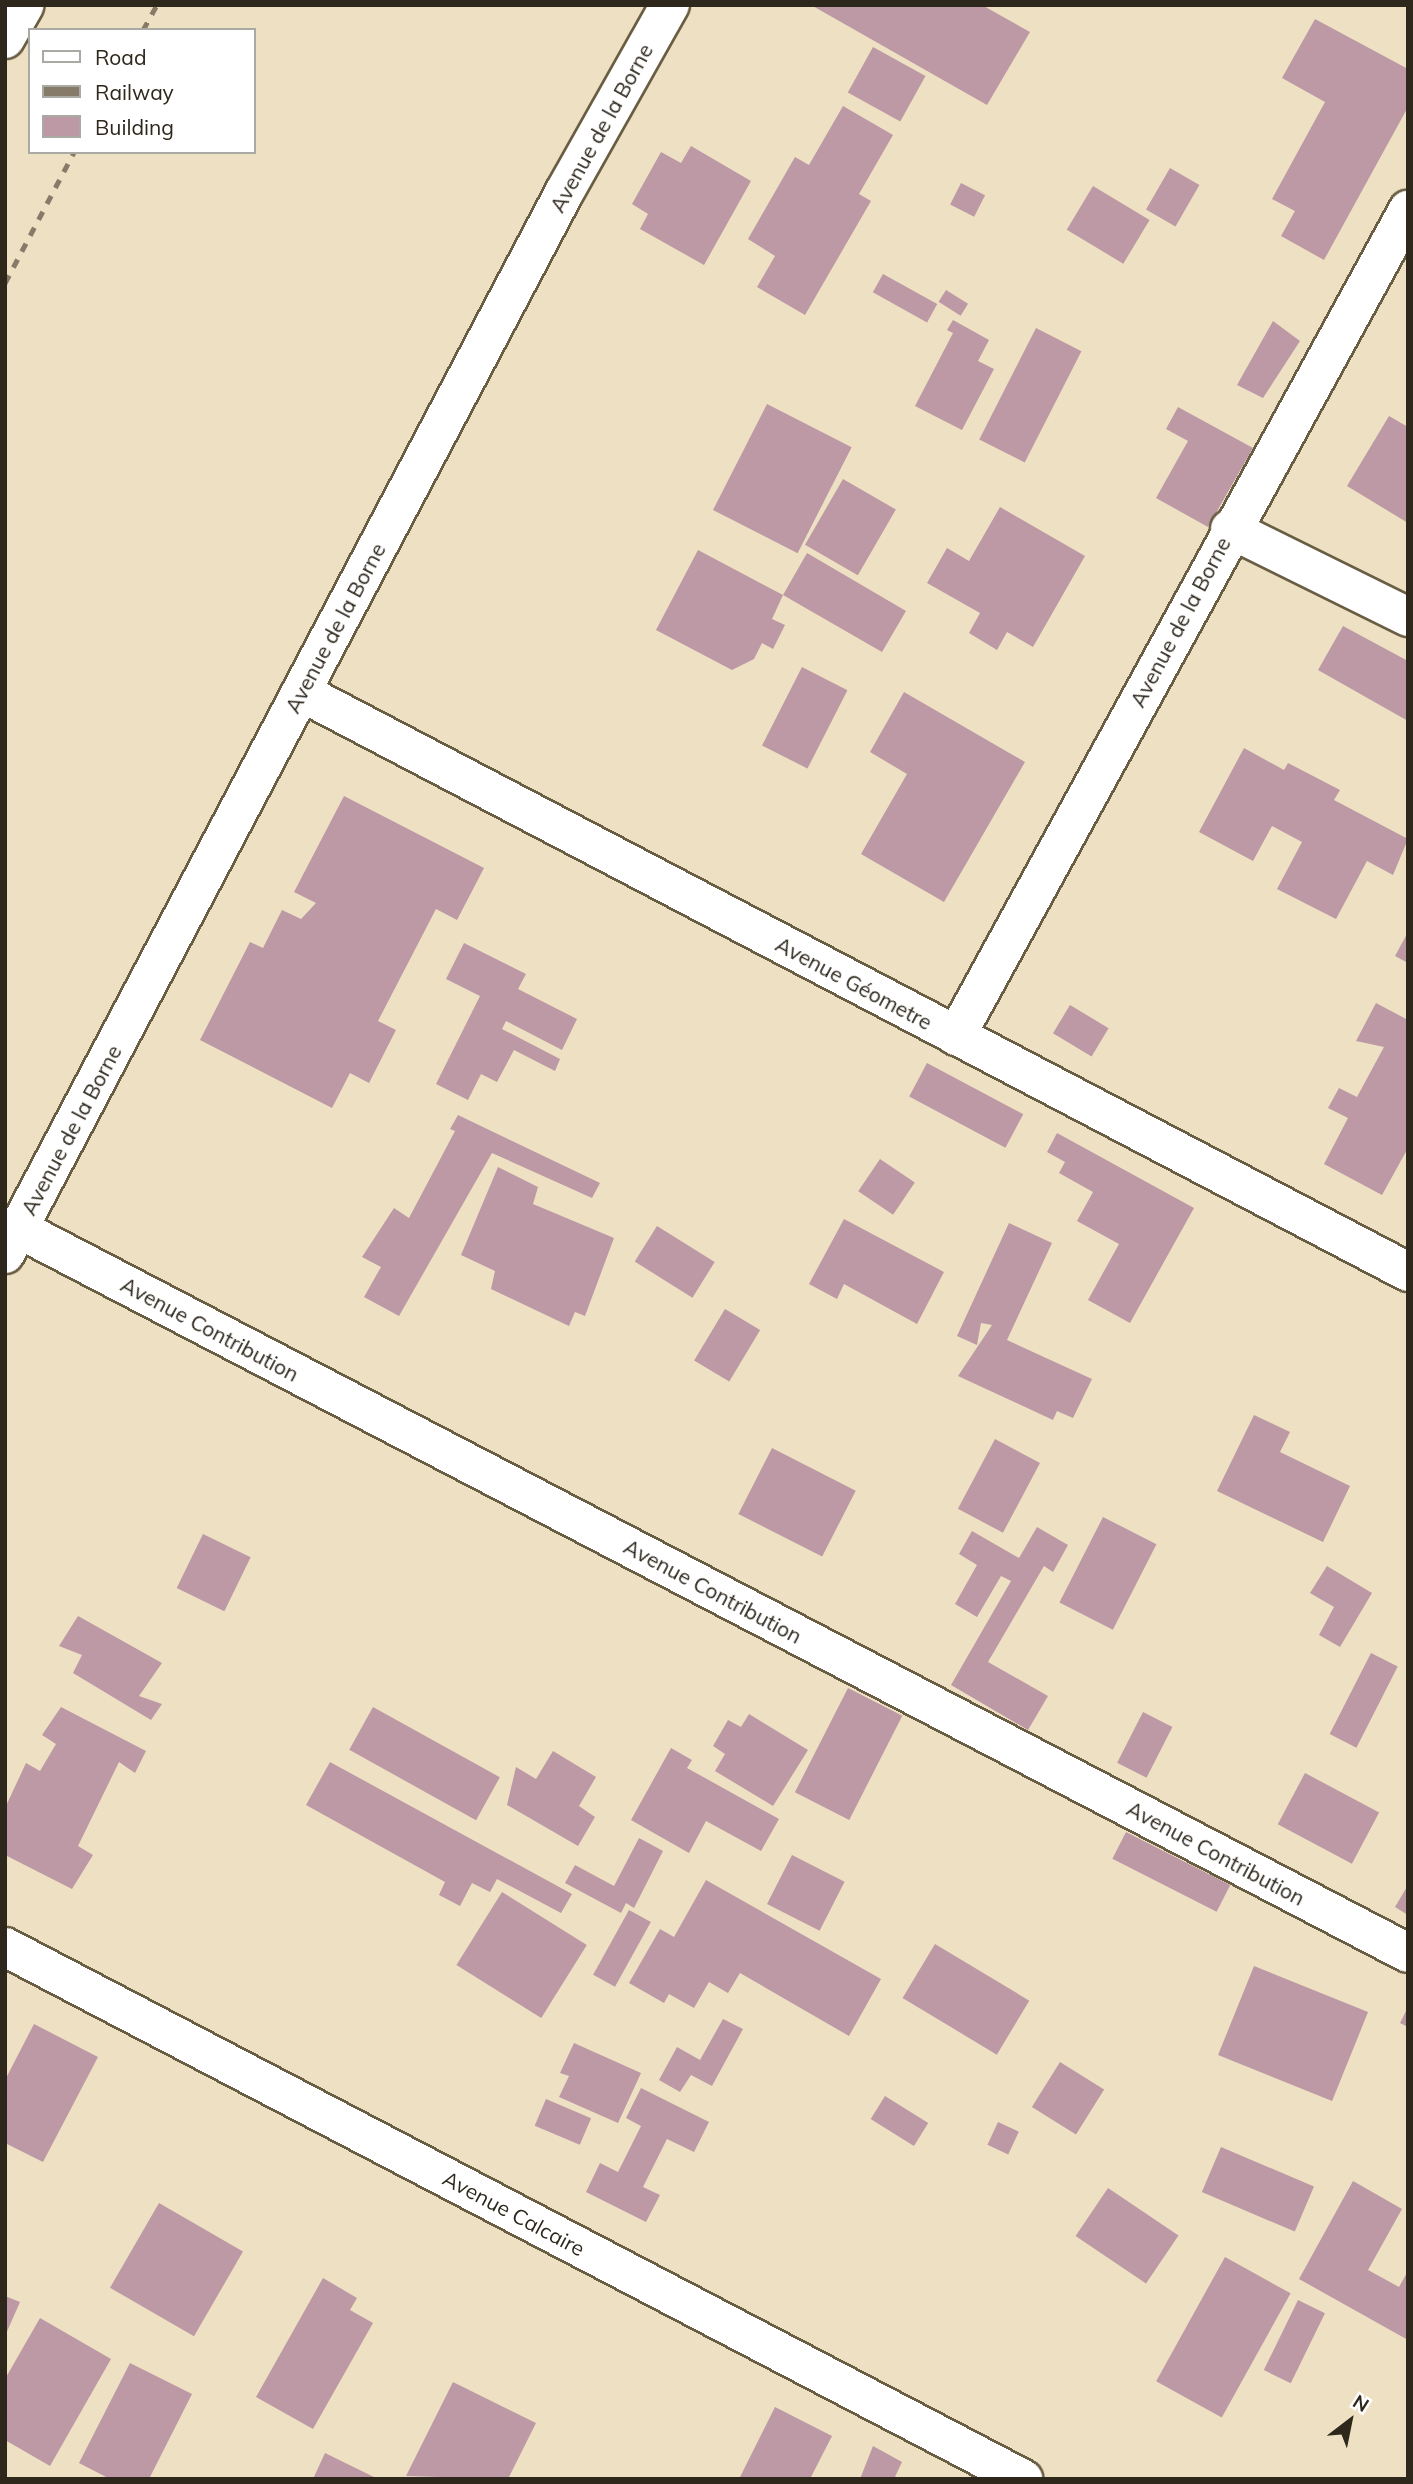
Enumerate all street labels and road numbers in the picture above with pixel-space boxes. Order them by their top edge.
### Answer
street label: Avenue de la Borne [544,39,658,217]
street label: Avenue de la Borne [1125,533,1235,711]
street label: Avenue de la Borne [280,539,390,717]
street label: Avenue Géometre [771,931,937,1035]
street label: Avenue de la Borne [16,1041,126,1219]
street label: Avenue Contribution [117,1271,303,1387]
street label: Avenue Contribution [620,1533,806,1649]
street label: Avenue Contribution [1123,1795,1309,1911]
street label: Avenue Calcaire [439,2165,589,2261]

